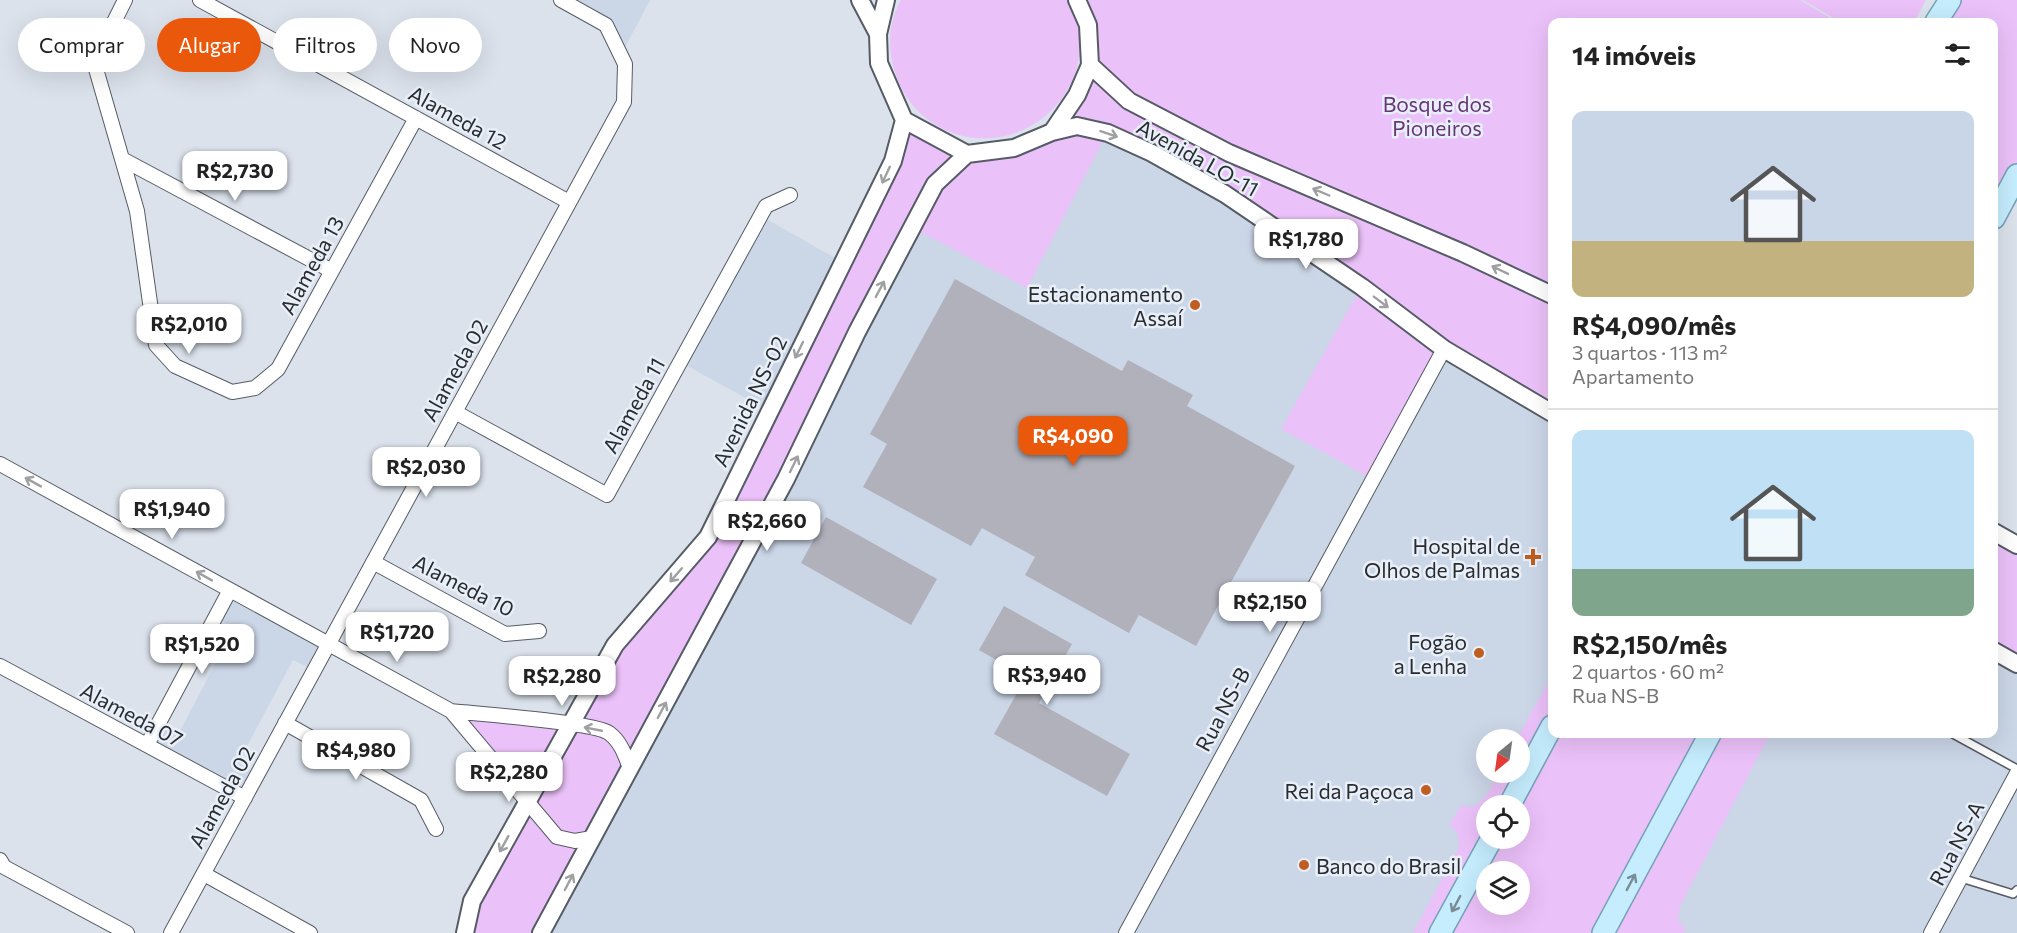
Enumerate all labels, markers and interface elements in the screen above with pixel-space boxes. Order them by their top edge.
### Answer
chip: Comprar [18,18,145,72]
chip: Alugar [157,18,261,72]
chip: Filtros [273,18,377,72]
chip: Novo [389,18,482,72]
icon: filters [1941,38,1974,71]
text: 14 imóveis [1572,39,1696,70]
street label: Alameda 12 [405,80,511,154]
park label: Bosque dos Pioneiros [1383,91,1491,140]
street label: Avenida LO-11 [1133,113,1263,201]
one-way arrow [1099,130,1117,141]
icon: home [1719,150,1827,258]
pin: R$2,730 [180,151,290,202]
text: R$2,730 [196,158,274,182]
one-way arrow [880,166,892,184]
one-way arrow [1312,186,1331,197]
street label: Alameda 13 [274,212,348,318]
pin: R$1,780 [1251,219,1361,270]
text: R$1,780 [1268,226,1344,250]
one-way arrow [1491,263,1509,275]
one-way arrow [875,281,886,299]
place label: Estacionamento Assaí [1028,281,1184,330]
one-way arrow [1373,296,1389,308]
marker: Estacionamento Assaí [1188,298,1202,312]
pin: R$2,010 [134,304,244,355]
text: R$4,090/mês [1572,309,1736,340]
text: R$2,010 [150,311,228,335]
street label: Alameda 02 [416,315,492,425]
street label: Avenida NS-02 [707,332,791,470]
one-way arrow [792,340,804,358]
text: 3 quartos · 113 m² [1572,340,1728,364]
street label: Alameda 11 [597,353,669,457]
text: Apartamento [1572,364,1694,388]
pin: R$4,090 [1018,416,1128,467]
text: R$4,090 [1032,423,1114,447]
pin: R$2,030 [371,447,481,498]
text: R$2,030 [386,454,466,478]
one-way arrow [788,456,800,474]
icon: home [1719,469,1827,577]
one-way arrow [24,476,42,487]
pin: R$1,940 [117,489,227,540]
text: R$1,940 [134,496,211,520]
pin: R$2,660 [712,501,822,552]
text: R$2,660 [727,508,807,532]
place label: Hospital de Olhos de Palmas [1364,533,1520,582]
marker: Hospital de Olhos de Palmas [1524,548,1542,566]
street label: Alameda 10 [409,549,519,621]
one-way arrow [669,567,682,583]
one-way arrow [196,569,213,581]
pin: R$2,150 [1215,582,1325,633]
text: R$2,150 [1233,589,1307,613]
pin: R$1,720 [342,612,452,663]
text: R$1,720 [360,619,434,643]
pin: R$1,520 [147,624,257,675]
text: R$2,150/mês [1572,628,1727,659]
place label: Fogão a Lenha [1394,629,1467,678]
text: R$1,520 [164,631,240,655]
marker: Fogão a Lenha [1472,646,1486,660]
pin: R$3,940 [992,655,1102,706]
pin: R$2,280 [507,656,617,707]
text: 2 quartos · 60 m² [1572,659,1724,683]
text: R$3,940 [1007,662,1087,686]
text: R$2,280 [523,663,601,687]
street label: Rua NS-B [1190,663,1254,755]
street label: Alameda 07 [77,677,187,751]
text: Rua NS-B [1572,683,1659,707]
one-way arrow [656,702,668,719]
one-way arrow [584,723,603,734]
north arrow [1476,729,1530,783]
map controls [1476,729,1530,915]
pin: R$4,980 [301,730,411,781]
text: R$4,980 [316,737,396,761]
street label: Alameda 02 [183,742,259,852]
pin: R$2,280 [454,752,564,803]
text: R$2,280 [470,759,548,783]
place label: Rei da Paçoca [1285,778,1414,803]
marker: Rei da Paçoca [1419,783,1433,797]
button: locate [1476,795,1530,849]
street label: Rua NS-A [1923,797,1989,889]
one-way arrow [498,835,510,852]
place label: Banco do Brasil [1316,853,1461,878]
marker: Banco do Brasil [1297,858,1311,872]
button: layers [1476,861,1530,915]
one-way arrow [564,873,575,891]
one-way arrow [1625,874,1637,891]
one-way arrow [1450,895,1462,912]

